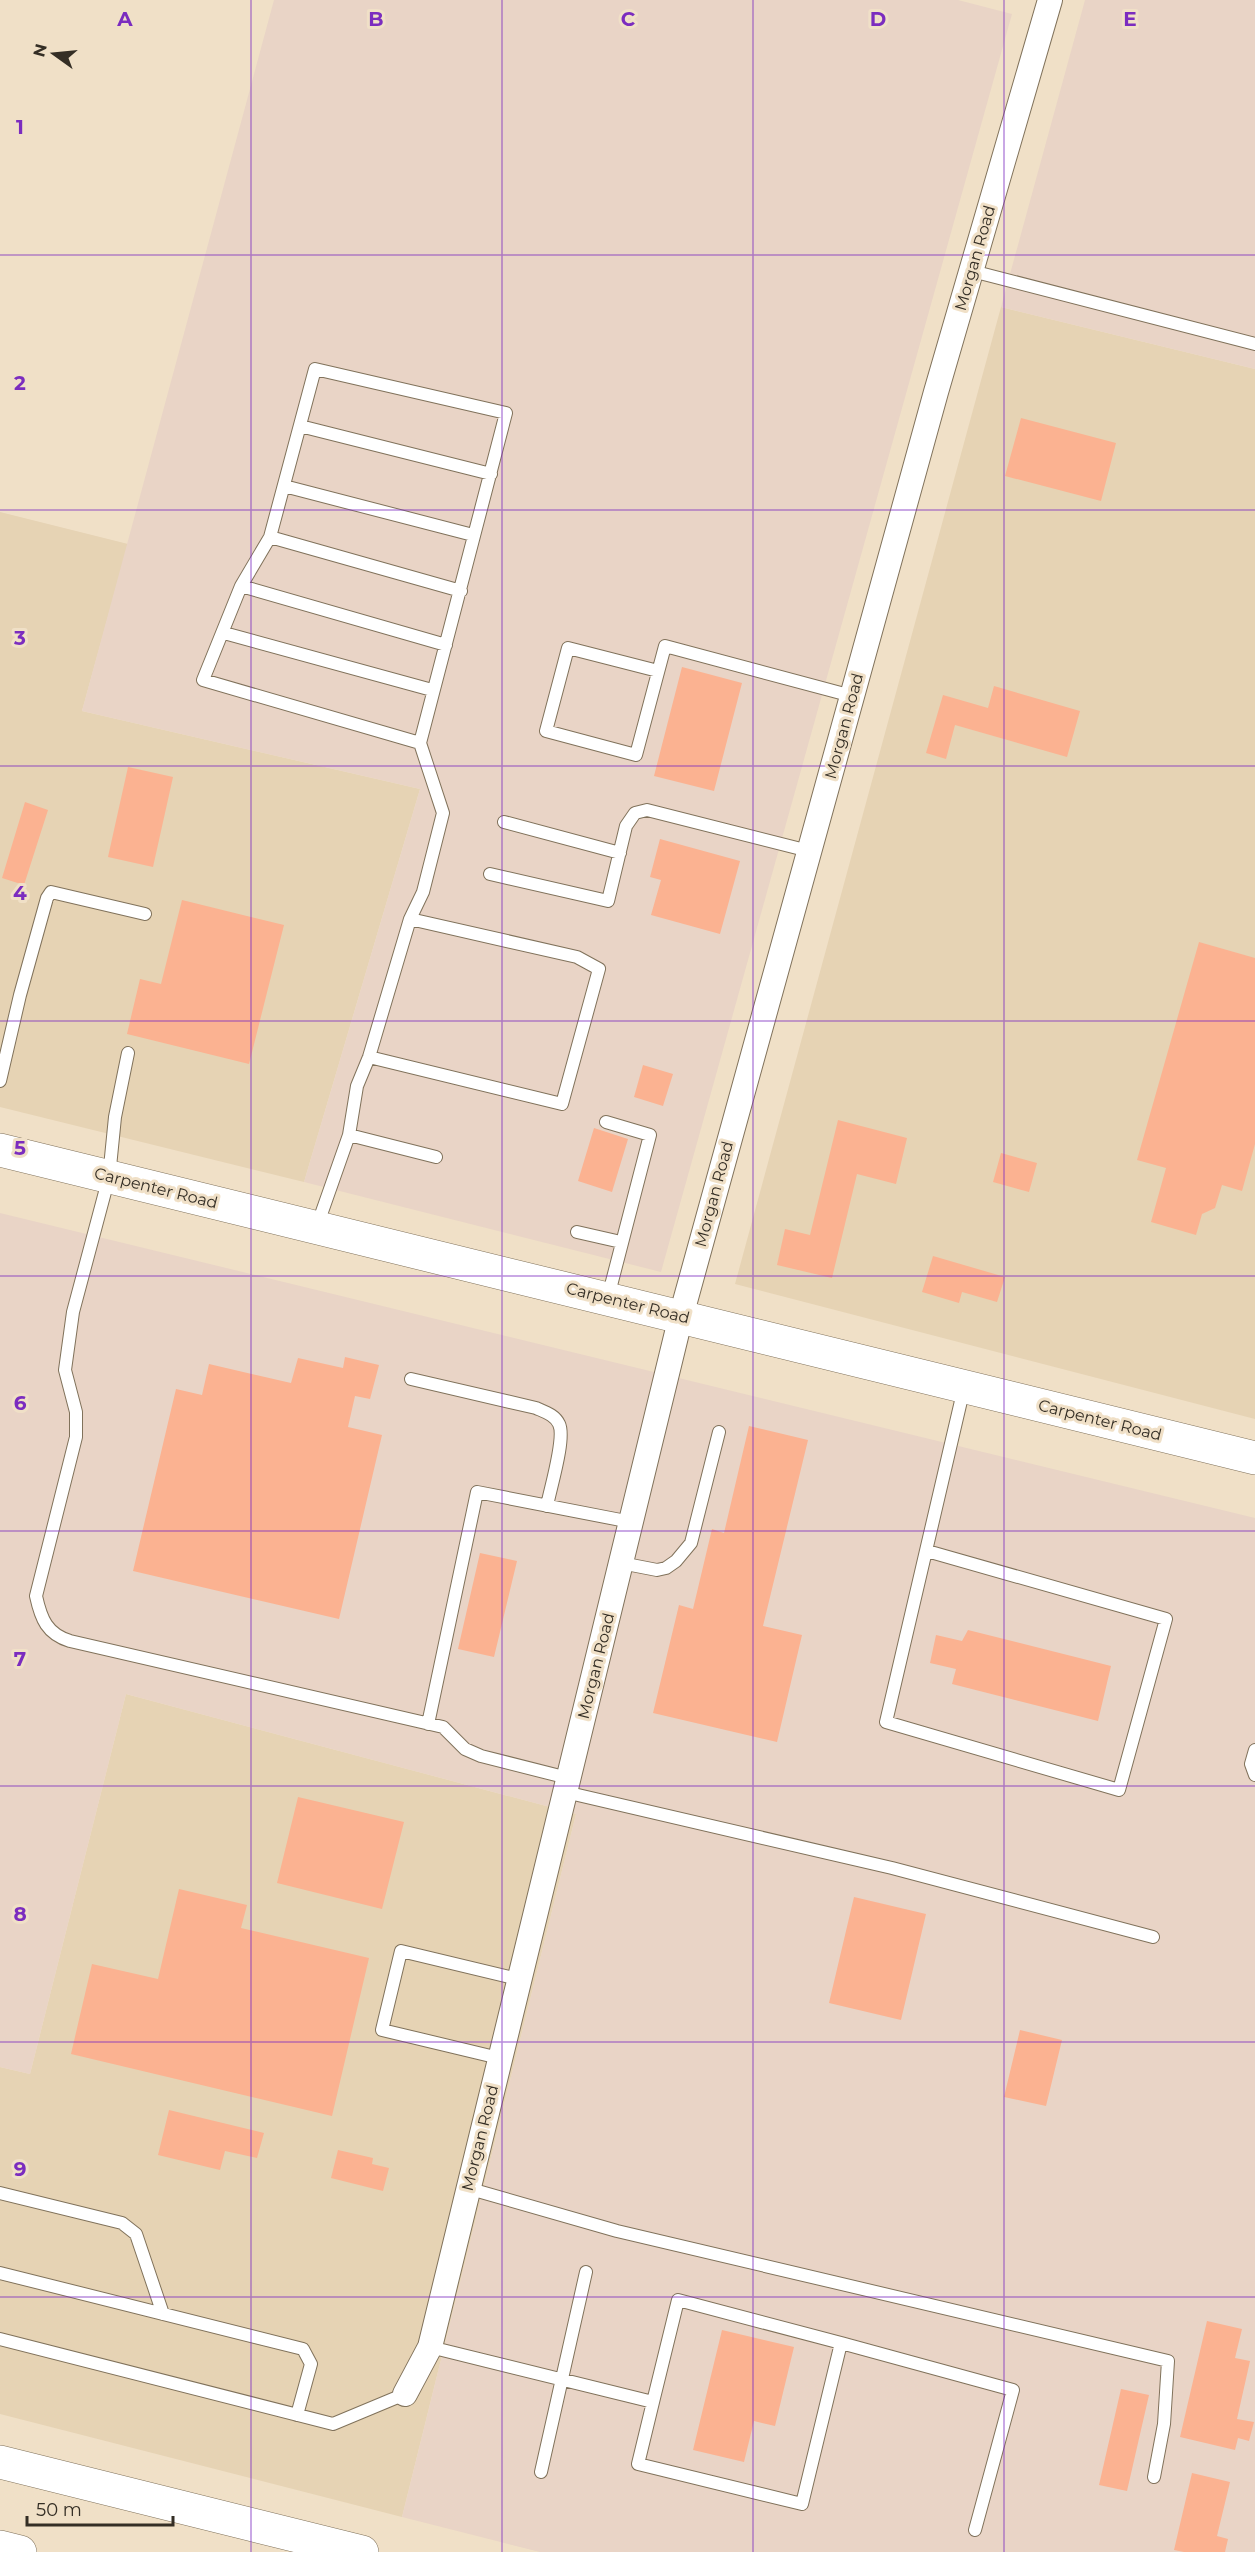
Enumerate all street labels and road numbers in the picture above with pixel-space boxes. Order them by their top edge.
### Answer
street label: Morgan Road [951,203,999,313]
street label: Morgan Road [821,671,867,781]
street label: Morgan Road [691,1139,737,1249]
street label: Carpenter Road [92,1163,220,1213]
street label: Carpenter Road [564,1278,692,1328]
street label: Carpenter Road [1036,1395,1164,1445]
street label: Morgan Road [574,1611,618,1721]
street label: Morgan Road [458,2083,502,2193]

